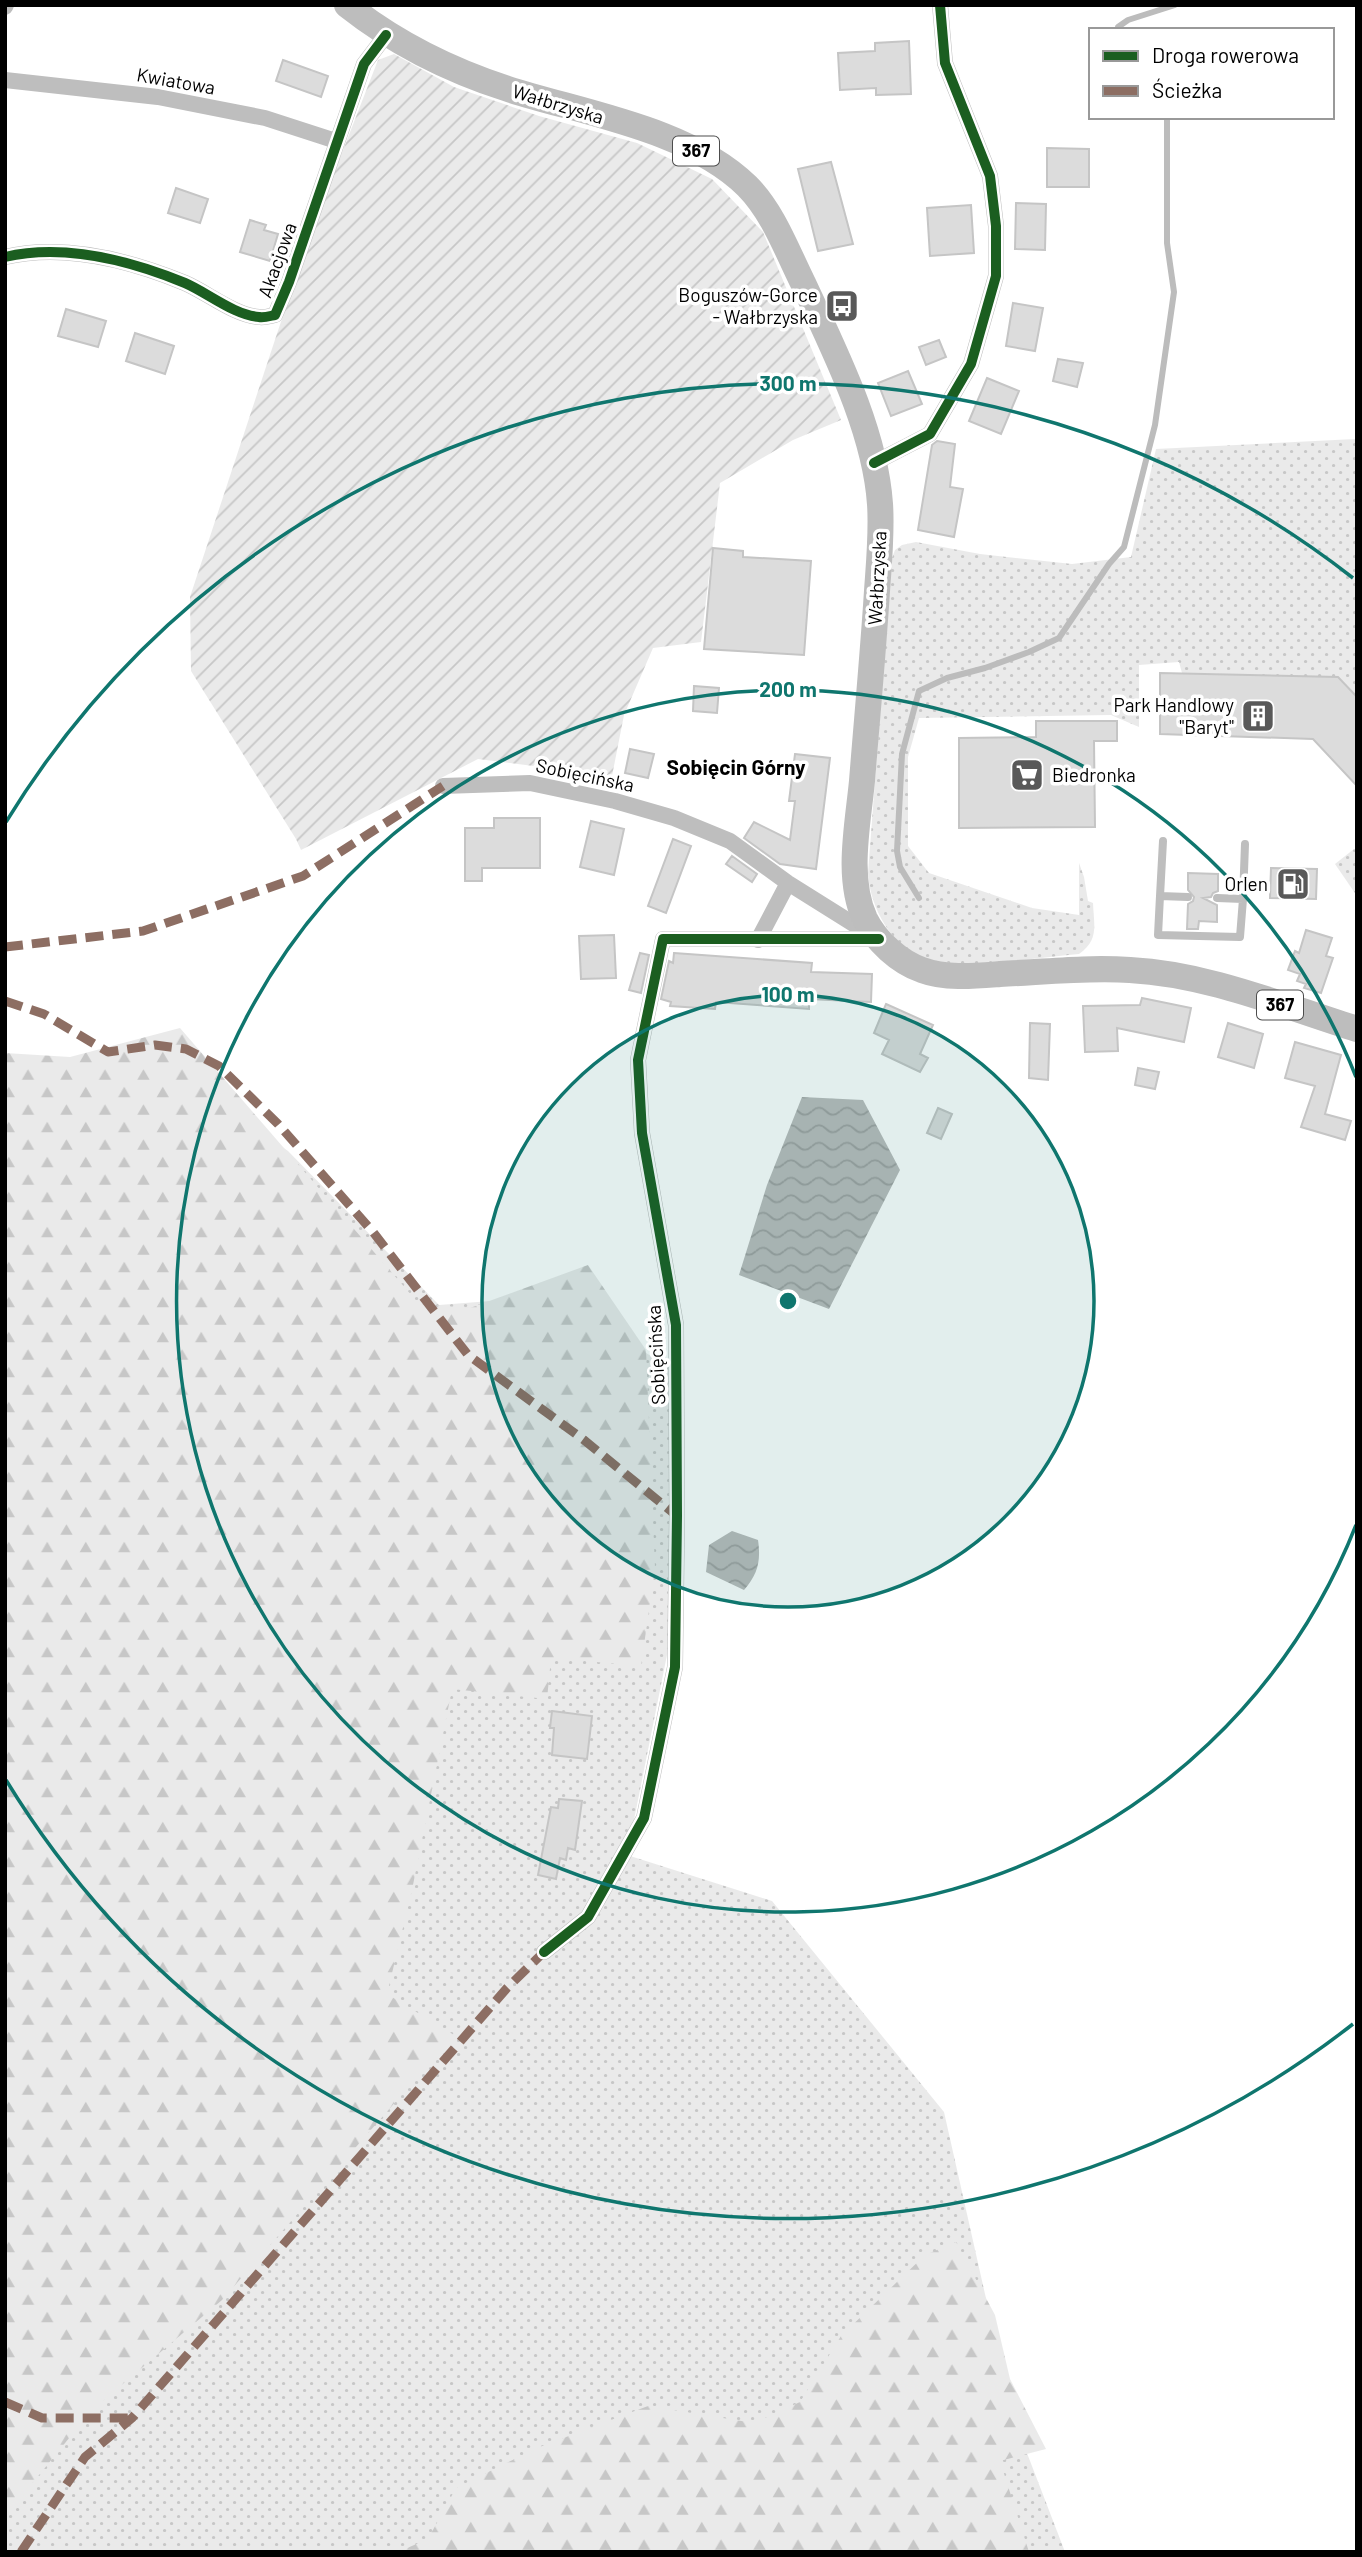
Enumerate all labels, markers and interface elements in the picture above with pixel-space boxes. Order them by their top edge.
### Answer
legend [1089,28,1334,119]
text: Droga rowerowa [1152,42,1299,67]
street label: Kwiatowa [135,62,217,99]
text: Ścieżka [1152,77,1222,102]
street label: Wałbrzyska [510,79,607,128]
road number: 367 [673,136,719,166]
street label: Akacjowa [252,219,301,301]
place label: Boguszów-Gorce - Wałbrzyska [678,283,818,328]
bus stop icon: Boguszów-Gorce - Wałbrzyska [823,287,861,325]
text: 300 m [759,370,817,395]
street label: Wałbrzyska [863,530,890,626]
text: 200 m [759,676,817,701]
place label: Park Handlowy "Baryt" [1113,693,1234,738]
building icon: Park Handlowy "Baryt" [1239,697,1277,735]
street label: Sobięcińska [534,753,636,796]
district label: Sobięcin Górny [666,754,806,779]
supermarket icon: Biedronka [1008,756,1046,794]
place label: Biedronka [1052,763,1136,786]
fuel station icon: Orlen [1274,865,1312,903]
place label: Orlen [1225,872,1268,895]
text: 100 m [761,981,815,1006]
road number: 367 [1257,990,1303,1020]
centre of rings [776,1289,800,1313]
street label: Sobięcińska [641,1305,670,1406]

